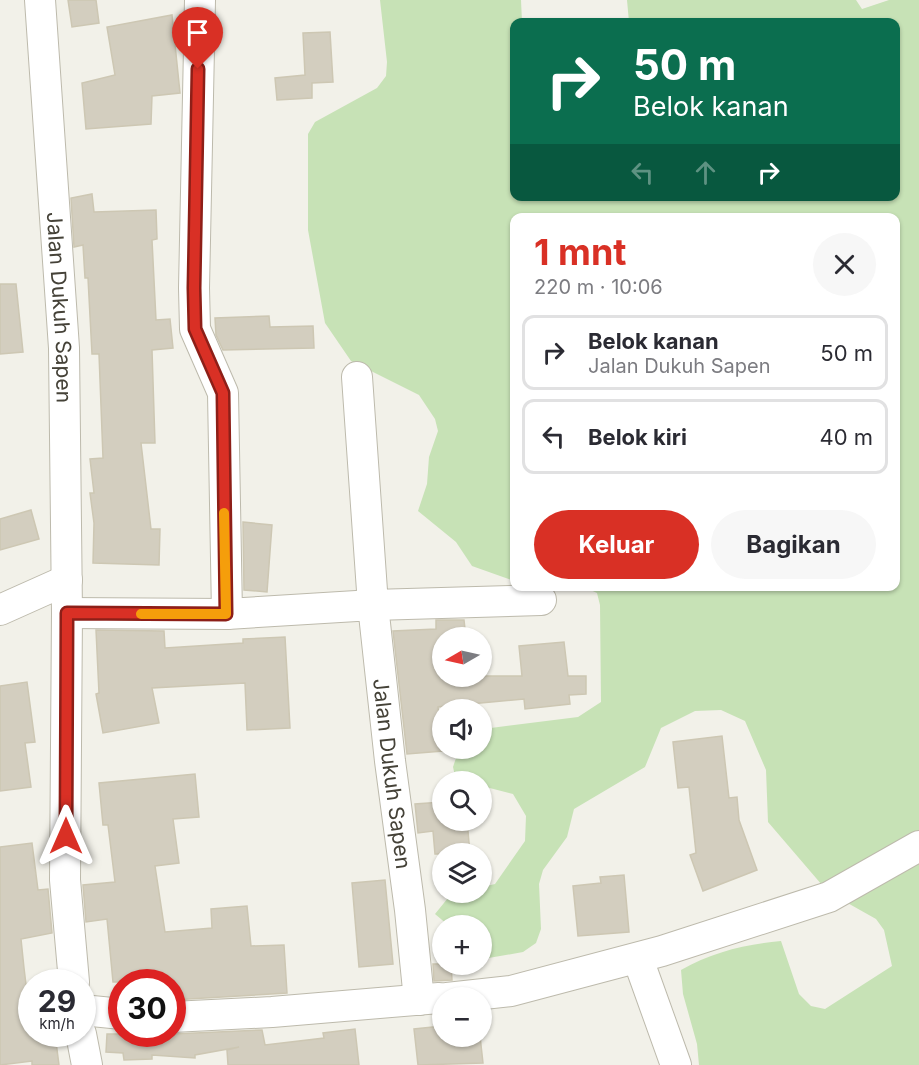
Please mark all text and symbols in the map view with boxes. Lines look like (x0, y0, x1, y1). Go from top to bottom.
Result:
pin (172, 7, 223, 69)
icon: arrive (181, 16, 214, 49)
text: 50 m (633, 39, 736, 90)
icon: right (534, 42, 612, 120)
text: Belok kanan (633, 90, 789, 123)
icon: left (626, 156, 659, 189)
icon: ahead (689, 156, 722, 189)
icon: right (752, 156, 785, 189)
street label: Jalan Dukuh Sapen (42, 211, 77, 403)
text: 1 mnt (534, 230, 627, 274)
button: close (813, 233, 876, 296)
text: 220 m · 10:06 (534, 275, 663, 299)
text: Belok kanan (588, 328, 719, 354)
icon: right (537, 336, 570, 369)
text: 50 m (820, 340, 873, 366)
text: Jalan Dukuh Sapen (588, 354, 770, 378)
icon: left (537, 420, 570, 453)
text: Belok kiri (588, 424, 687, 450)
text: 40 m (819, 424, 873, 450)
button: Keluar (534, 510, 699, 579)
button: Bagikan (711, 510, 876, 579)
north arrow (432, 627, 492, 687)
map controls (432, 627, 492, 1047)
street label: Jalan Dukuh Sapen (369, 677, 417, 870)
button: sound (432, 699, 492, 759)
button: search (432, 771, 492, 831)
position arrow (34, 804, 98, 868)
button: layers (432, 843, 492, 903)
button: + (432, 915, 492, 975)
speed limit sign: 30 (108, 969, 186, 1047)
text: 29 (38, 983, 76, 1019)
button: − (432, 987, 492, 1047)
text: km/h (39, 1014, 75, 1033)

